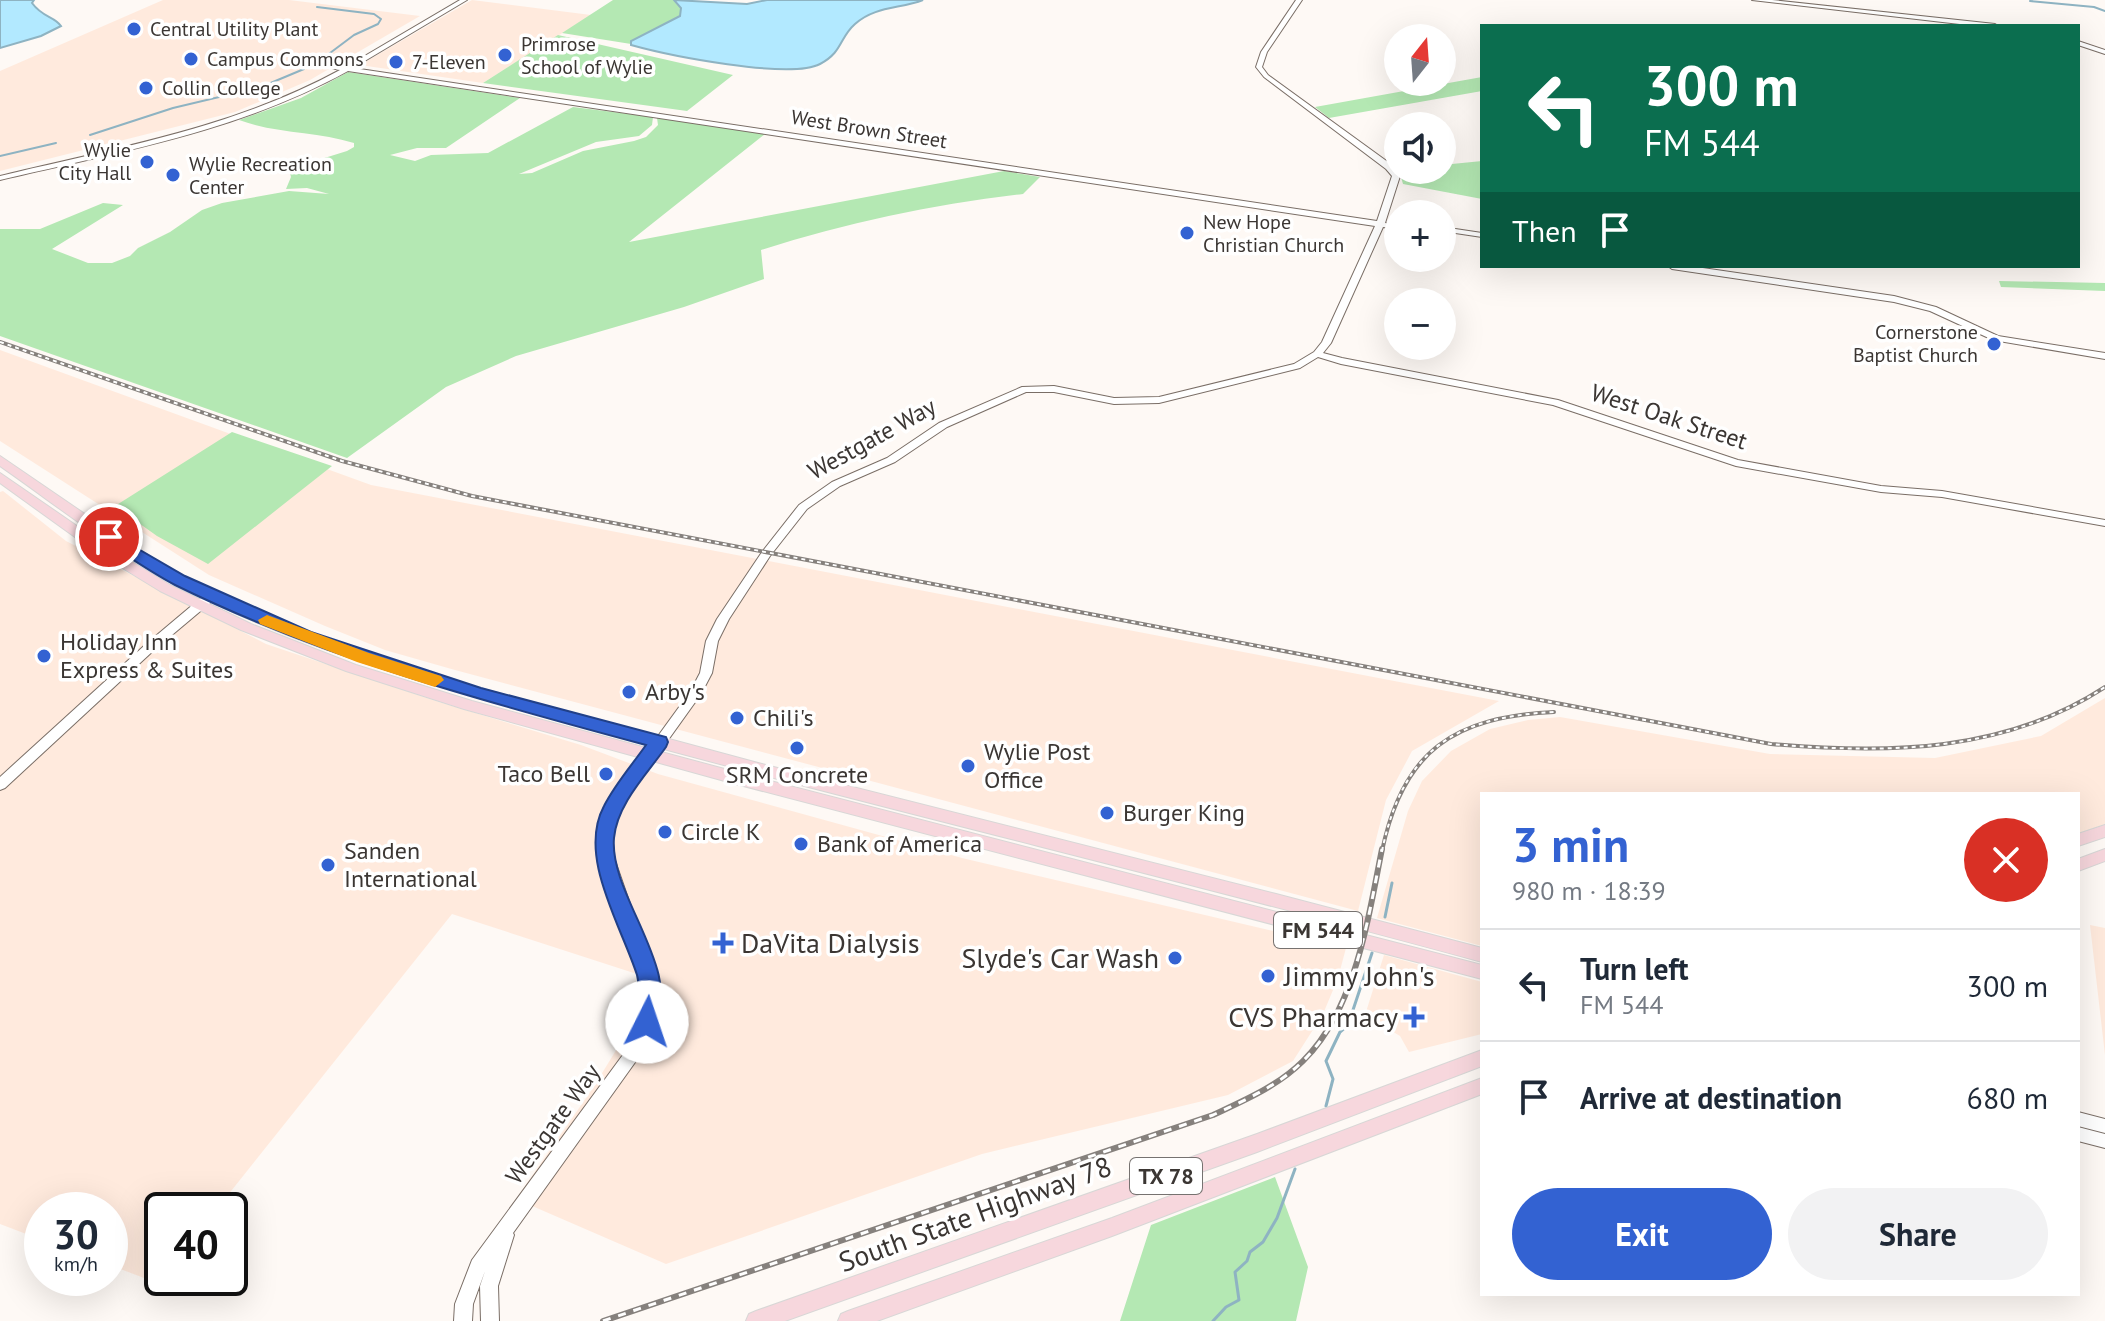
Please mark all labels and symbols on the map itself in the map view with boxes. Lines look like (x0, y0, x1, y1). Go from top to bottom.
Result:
place label: Central Utility Plant (150, 16, 318, 42)
marker: Central Utility Plant (125, 20, 143, 38)
north arrow (1384, 24, 1456, 96)
place label: Primrose School of Wylie (521, 31, 653, 80)
place label: Campus Commons (207, 46, 364, 72)
marker: Primrose School of Wylie (496, 46, 514, 64)
place label: 7-Eleven (412, 49, 486, 75)
marker: Campus Commons (182, 50, 200, 68)
marker: 7-Eleven (387, 53, 405, 71)
place label: Collin College (162, 75, 281, 101)
marker: Collin College (137, 79, 155, 97)
street label: West Brown Street (789, 104, 949, 154)
place label: Wylie City Hall (58, 137, 131, 186)
place label: Wylie Recreation Center (189, 151, 332, 200)
marker: Wylie City Hall (138, 153, 156, 171)
marker: Wylie Recreation Center (164, 166, 182, 184)
place label: New Hope Christian Church (1203, 209, 1344, 258)
marker: New Hope Christian Church (1178, 224, 1196, 242)
place label: Cornerstone Baptist Church (1853, 319, 1978, 368)
marker: Cornerstone Baptist Church (1985, 335, 2003, 353)
street label: West Oak Street (1587, 377, 1751, 456)
street label: Westgate Way (802, 391, 941, 486)
pin (75, 503, 143, 571)
place label: Holiday Inn Express & Suites (60, 626, 233, 685)
marker: Holiday Inn Express & Suites (35, 647, 53, 665)
place label: Arby's (645, 676, 705, 707)
marker: Arby's (620, 683, 638, 701)
place label: Chili's (753, 702, 814, 733)
marker: Chili's (728, 709, 746, 727)
place label: Wylie Post Office (984, 736, 1090, 795)
marker: SRM Concrete (788, 739, 806, 757)
marker: Wylie Post Office (959, 757, 977, 775)
place label: Taco Bell (498, 758, 590, 789)
place label: SRM Concrete (726, 759, 868, 790)
marker: Taco Bell (597, 765, 615, 783)
place label: Burger King (1123, 797, 1245, 828)
marker: Burger King (1098, 804, 1116, 822)
place label: Circle K (681, 816, 760, 847)
marker: Circle K (656, 823, 674, 841)
place label: Bank of America (817, 828, 982, 859)
place label: Sanden International (344, 835, 477, 894)
marker: Bank of America (792, 835, 810, 853)
marker: Sanden International (319, 856, 337, 874)
road number: FM 544 (1274, 912, 1362, 948)
place label: DaVita Dialysis (741, 924, 919, 961)
marker: DaVita Dialysis (712, 932, 734, 954)
place label: Slyde's Car Wash (961, 939, 1159, 976)
marker: Slyde's Car Wash (1166, 949, 1184, 967)
place label: Jimmy John's (1283, 957, 1435, 994)
marker: Jimmy John's (1259, 967, 1277, 985)
position arrow (605, 980, 689, 1064)
place label: CVS Pharmacy (1228, 998, 1398, 1035)
marker: CVS Pharmacy (1405, 1008, 1423, 1026)
street label: Westgate Way (498, 1057, 607, 1190)
street label: South State Highway 78 (833, 1147, 1116, 1280)
road number: TX 78 (1130, 1158, 1202, 1194)
speed limit sign: 40 (144, 1192, 248, 1296)

